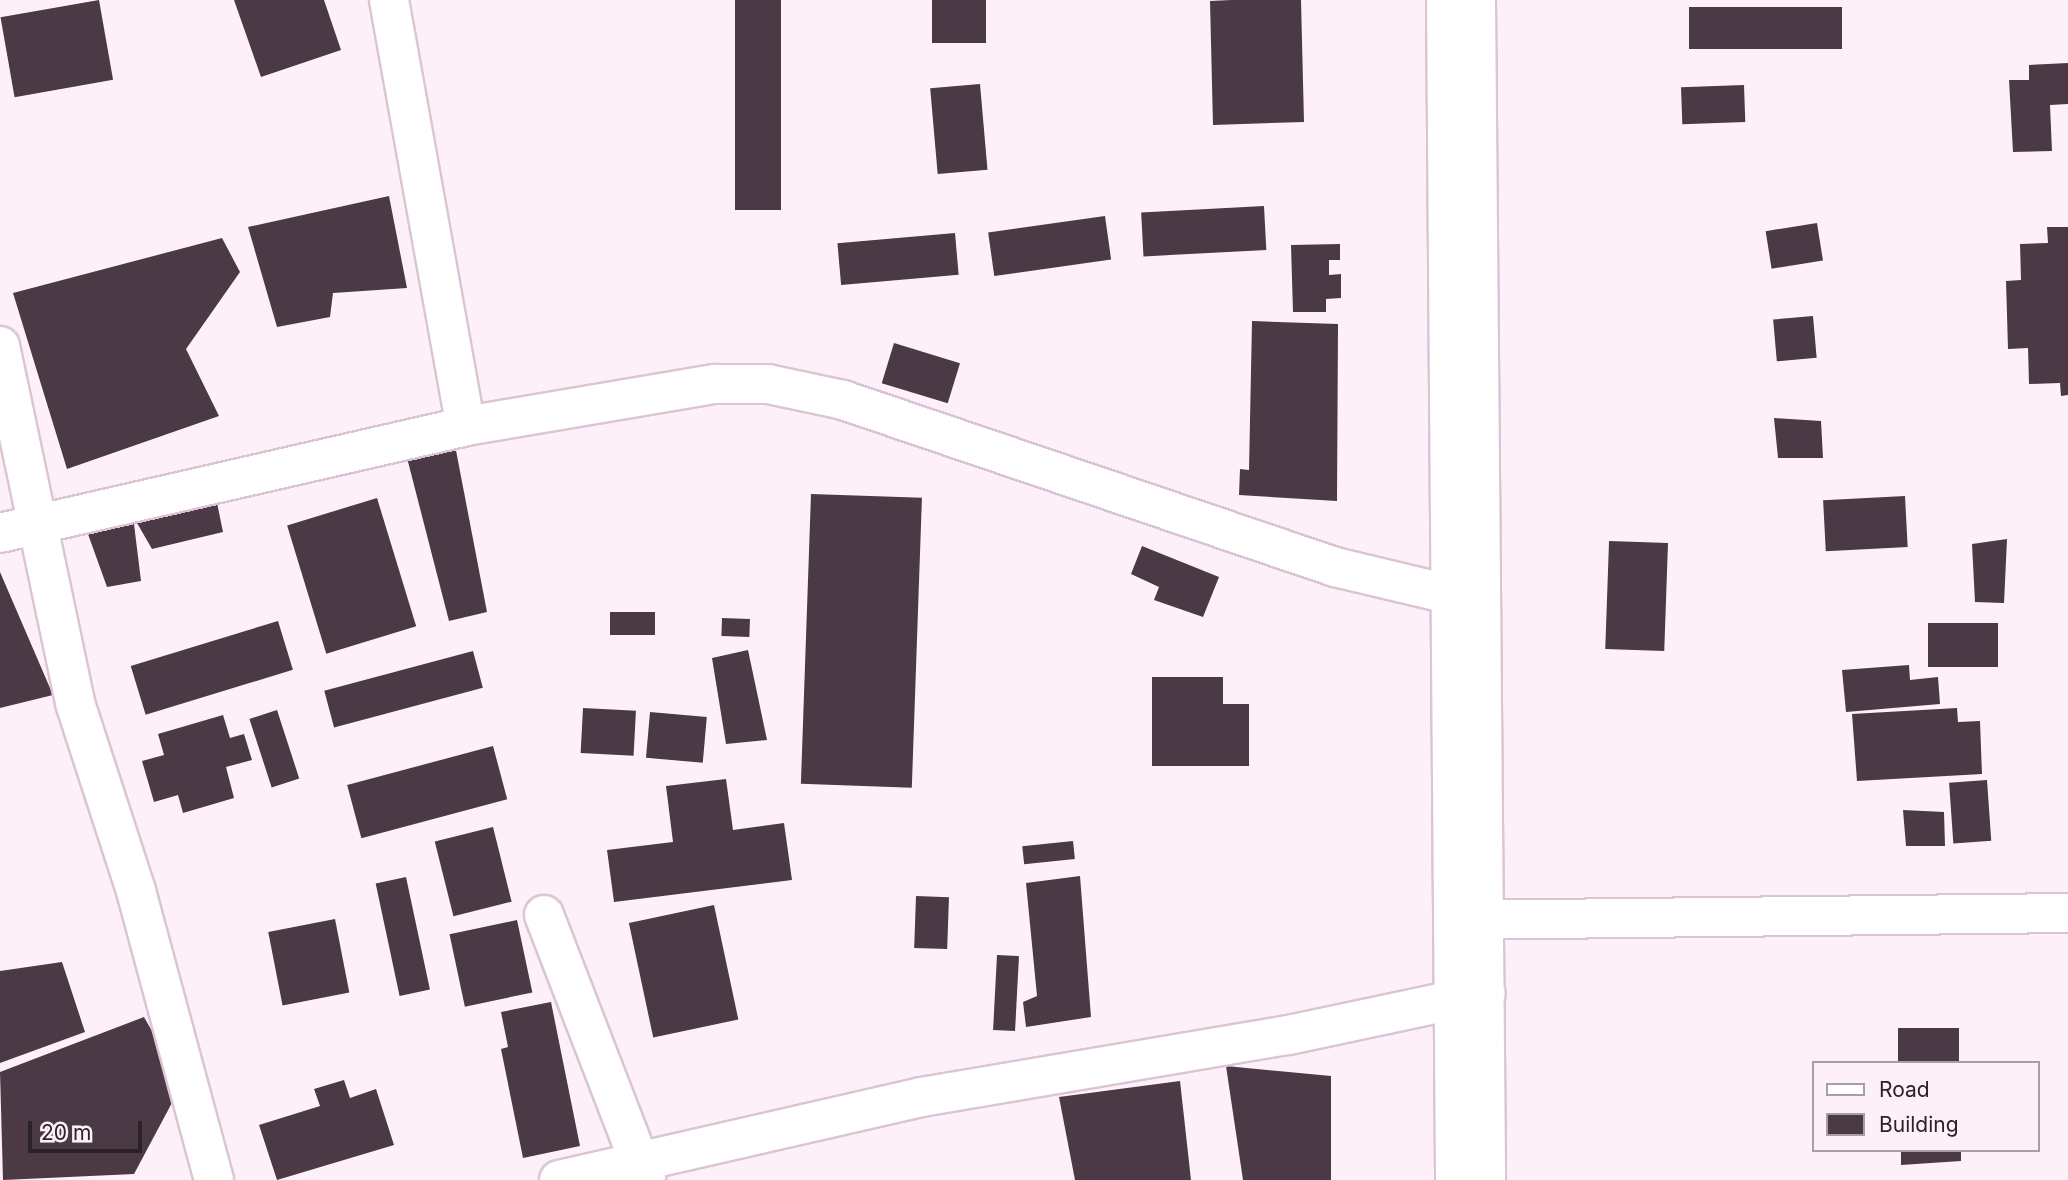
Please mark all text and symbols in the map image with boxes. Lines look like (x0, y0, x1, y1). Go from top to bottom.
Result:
legend (1812, 1061, 2040, 1152)
text: Road (1879, 1077, 1930, 1102)
scale bar (32, 1106, 145, 1150)
text: Building (1879, 1112, 1959, 1137)
text: 20 m (41, 1120, 91, 1145)

